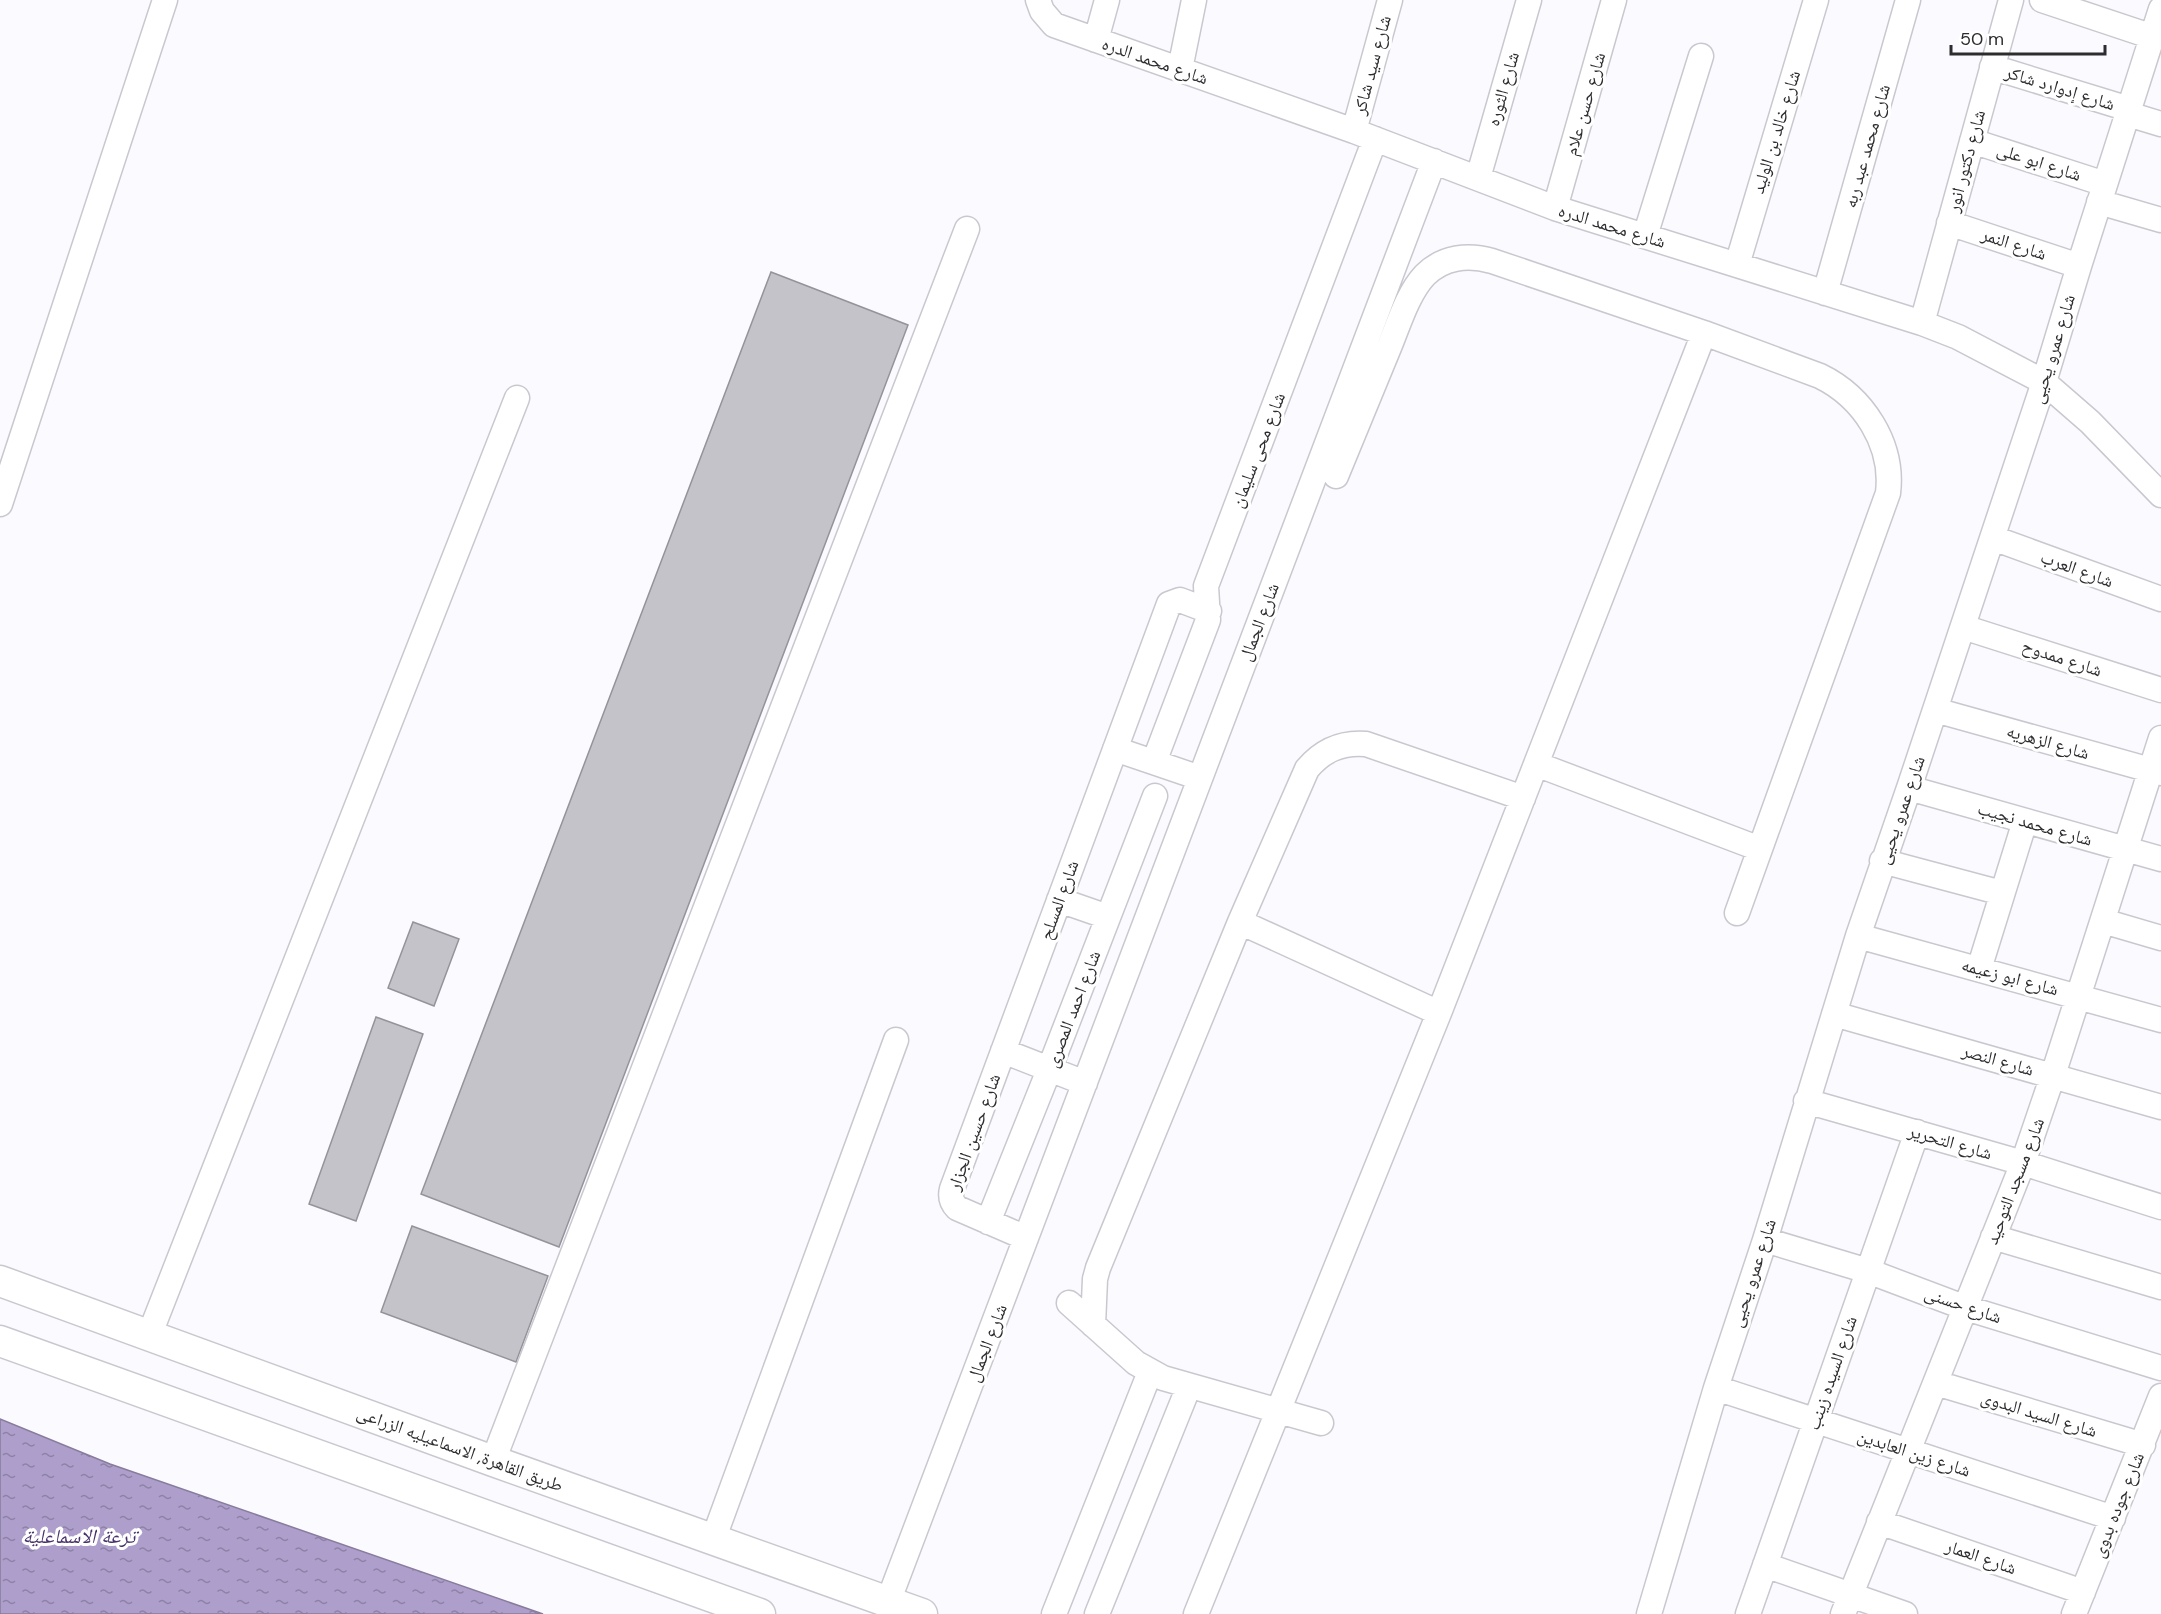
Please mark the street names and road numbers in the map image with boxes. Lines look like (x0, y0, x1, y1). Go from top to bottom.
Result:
street label: شارع سيد شاكر (1347, 13, 1397, 118)
street label: شارع محمد الدره (1099, 32, 1211, 90)
street label: شارع الثوره (1481, 49, 1525, 129)
street label: شارع حسن علام (1559, 49, 1611, 159)
street label: شارع إدوارد شاكر (2001, 60, 2118, 116)
street label: شارع خالد بن الوليد (1746, 67, 1806, 197)
street label: شارع محمد عبد ربه (1838, 81, 1896, 211)
street label: شارع دكتور انور (1941, 107, 1991, 216)
street label: شارع ابو على (1994, 137, 2084, 187)
street label: شارع محمد الدره (1555, 198, 1669, 254)
street label: شارع النمر (1977, 222, 2050, 266)
street label: شارع عمرو يحيى (2025, 291, 2081, 407)
street label: شارع محى سليمان (1225, 389, 1291, 511)
street label: شارع العرب (2037, 545, 2117, 593)
street label: شارع الجمال (1233, 580, 1285, 664)
street label: شارع ممدوح (2019, 634, 2105, 682)
street label: شارع الزهريه (2004, 719, 2092, 765)
street label: شارع عمرو يحيى (1871, 753, 1931, 867)
street label: شارع محمد نجيب (1975, 796, 2095, 852)
street label: شارع المسلح (1034, 857, 1084, 943)
street label: شارع احمد المصرى (1040, 947, 1106, 1071)
street label: شارع ابو زعيمه (1959, 953, 2061, 1001)
street label: شارع النصر (1958, 1038, 2037, 1082)
street label: شارع حسين الجزار (941, 1070, 1006, 1195)
street label: شارع مسجد التوحيد (1980, 1114, 2050, 1248)
street label: شارع التحرير (1904, 1118, 1995, 1165)
street label: شارع عمرو يحيى (1724, 1216, 1782, 1330)
street label: شارع حسنى (1921, 1281, 2005, 1329)
street label: شارع الجمال (961, 1301, 1013, 1385)
street label: شارع السيده زينب (1801, 1313, 1863, 1433)
street label: شارع السيد البدوى (1978, 1385, 2100, 1443)
street label: طريق القاهرة, الاسماعيليه الزراعى (353, 1400, 567, 1498)
street label: شارع زين العابدين (1854, 1423, 1974, 1483)
street label: شارع جوده بدوى (2086, 1449, 2150, 1561)
street label: شارع العمار (1941, 1533, 2020, 1580)

